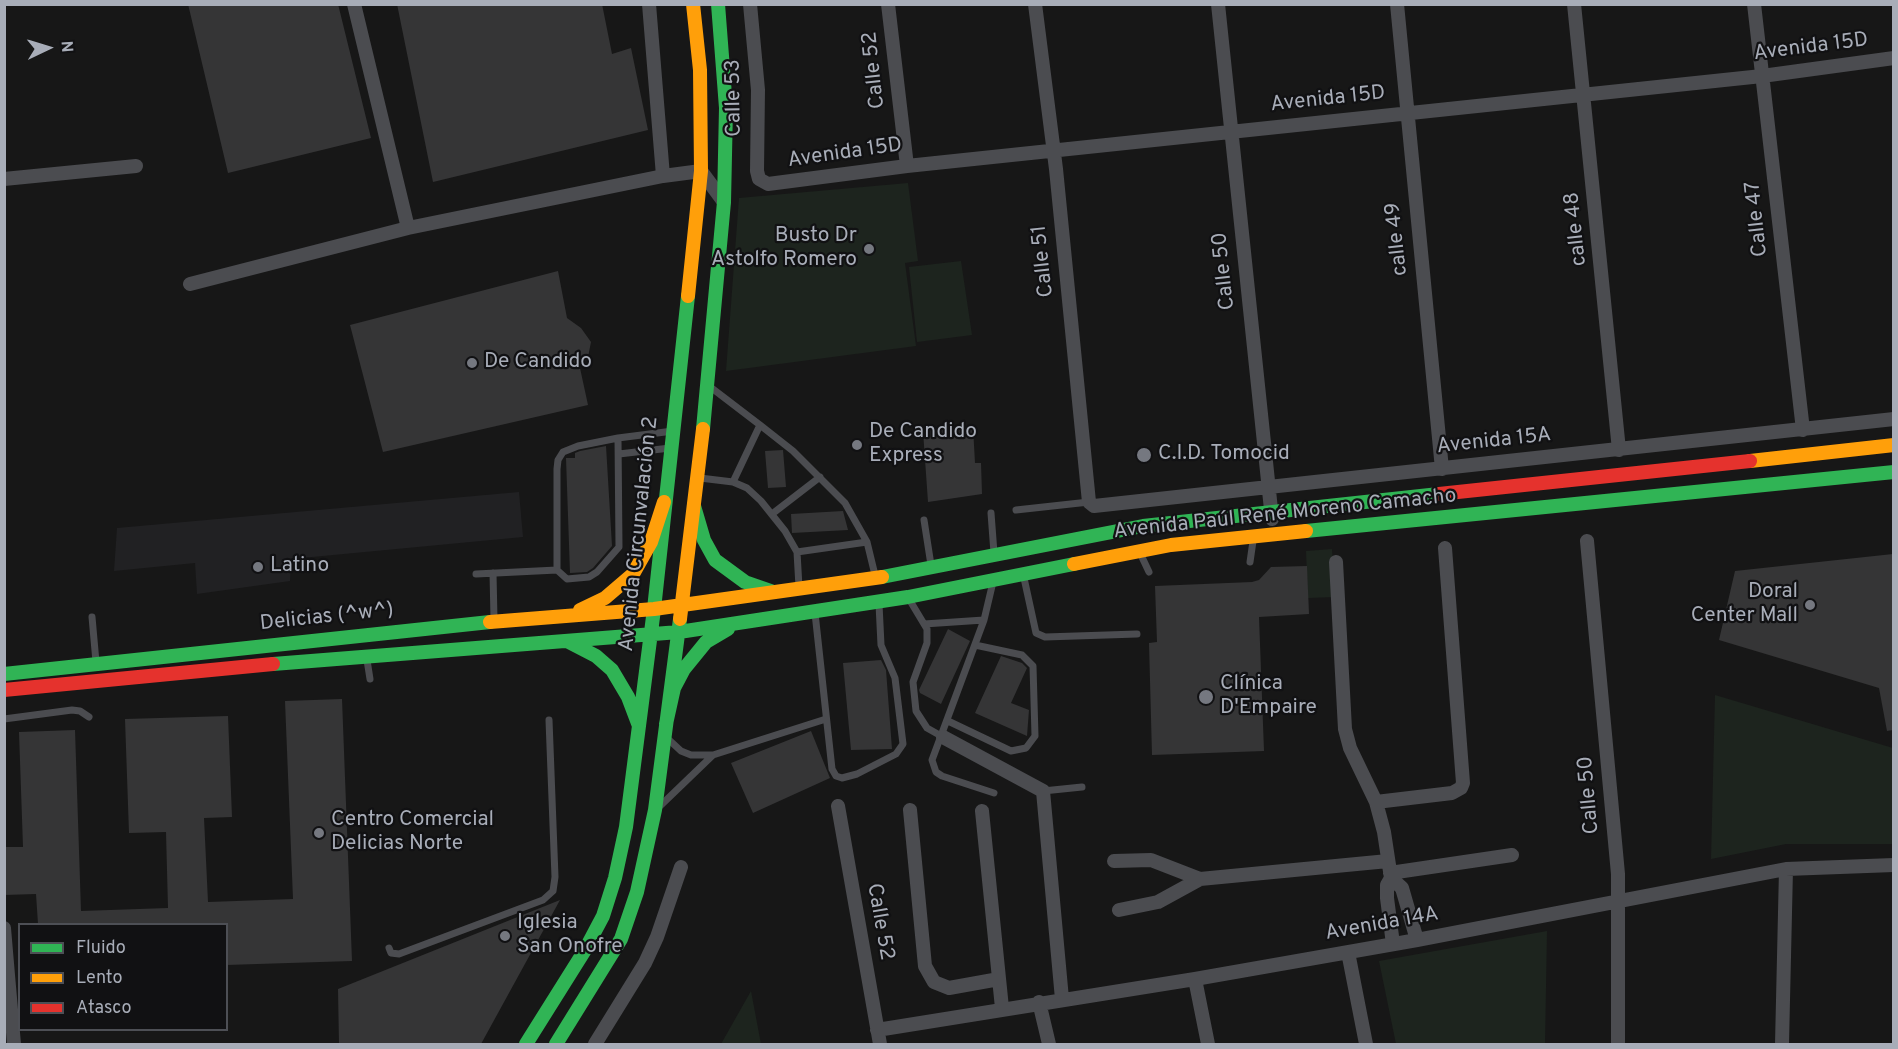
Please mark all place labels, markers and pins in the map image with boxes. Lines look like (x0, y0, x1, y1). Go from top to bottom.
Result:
place label: Busto Dr Astolfo Romero (711, 224, 857, 274)
marker: Busto Dr Astolfo Romero (862, 242, 876, 256)
place label: De Candido (484, 350, 592, 376)
marker: De Candido (465, 356, 479, 370)
place label: De Candido Express (869, 420, 977, 470)
marker: De Candido Express (850, 438, 864, 452)
place label: C.I.D. Tomocid (1158, 442, 1290, 468)
marker: C.I.D. Tomocid (1135, 446, 1153, 464)
place label: Latino (270, 554, 329, 580)
marker: Latino (251, 560, 265, 574)
place label: Doral Center Mall (1691, 580, 1798, 630)
marker: Doral Center Mall (1803, 598, 1817, 612)
place label: Clínica D'Empaire (1220, 672, 1317, 722)
marker: Clínica D'Empaire (1197, 688, 1215, 706)
place label: Centro Comercial Delicias Norte (331, 808, 494, 858)
marker: Centro Comercial Delicias Norte (312, 826, 326, 840)
place label: Iglesia San Onofre (517, 911, 623, 961)
marker: Iglesia San Onofre (498, 929, 512, 943)

